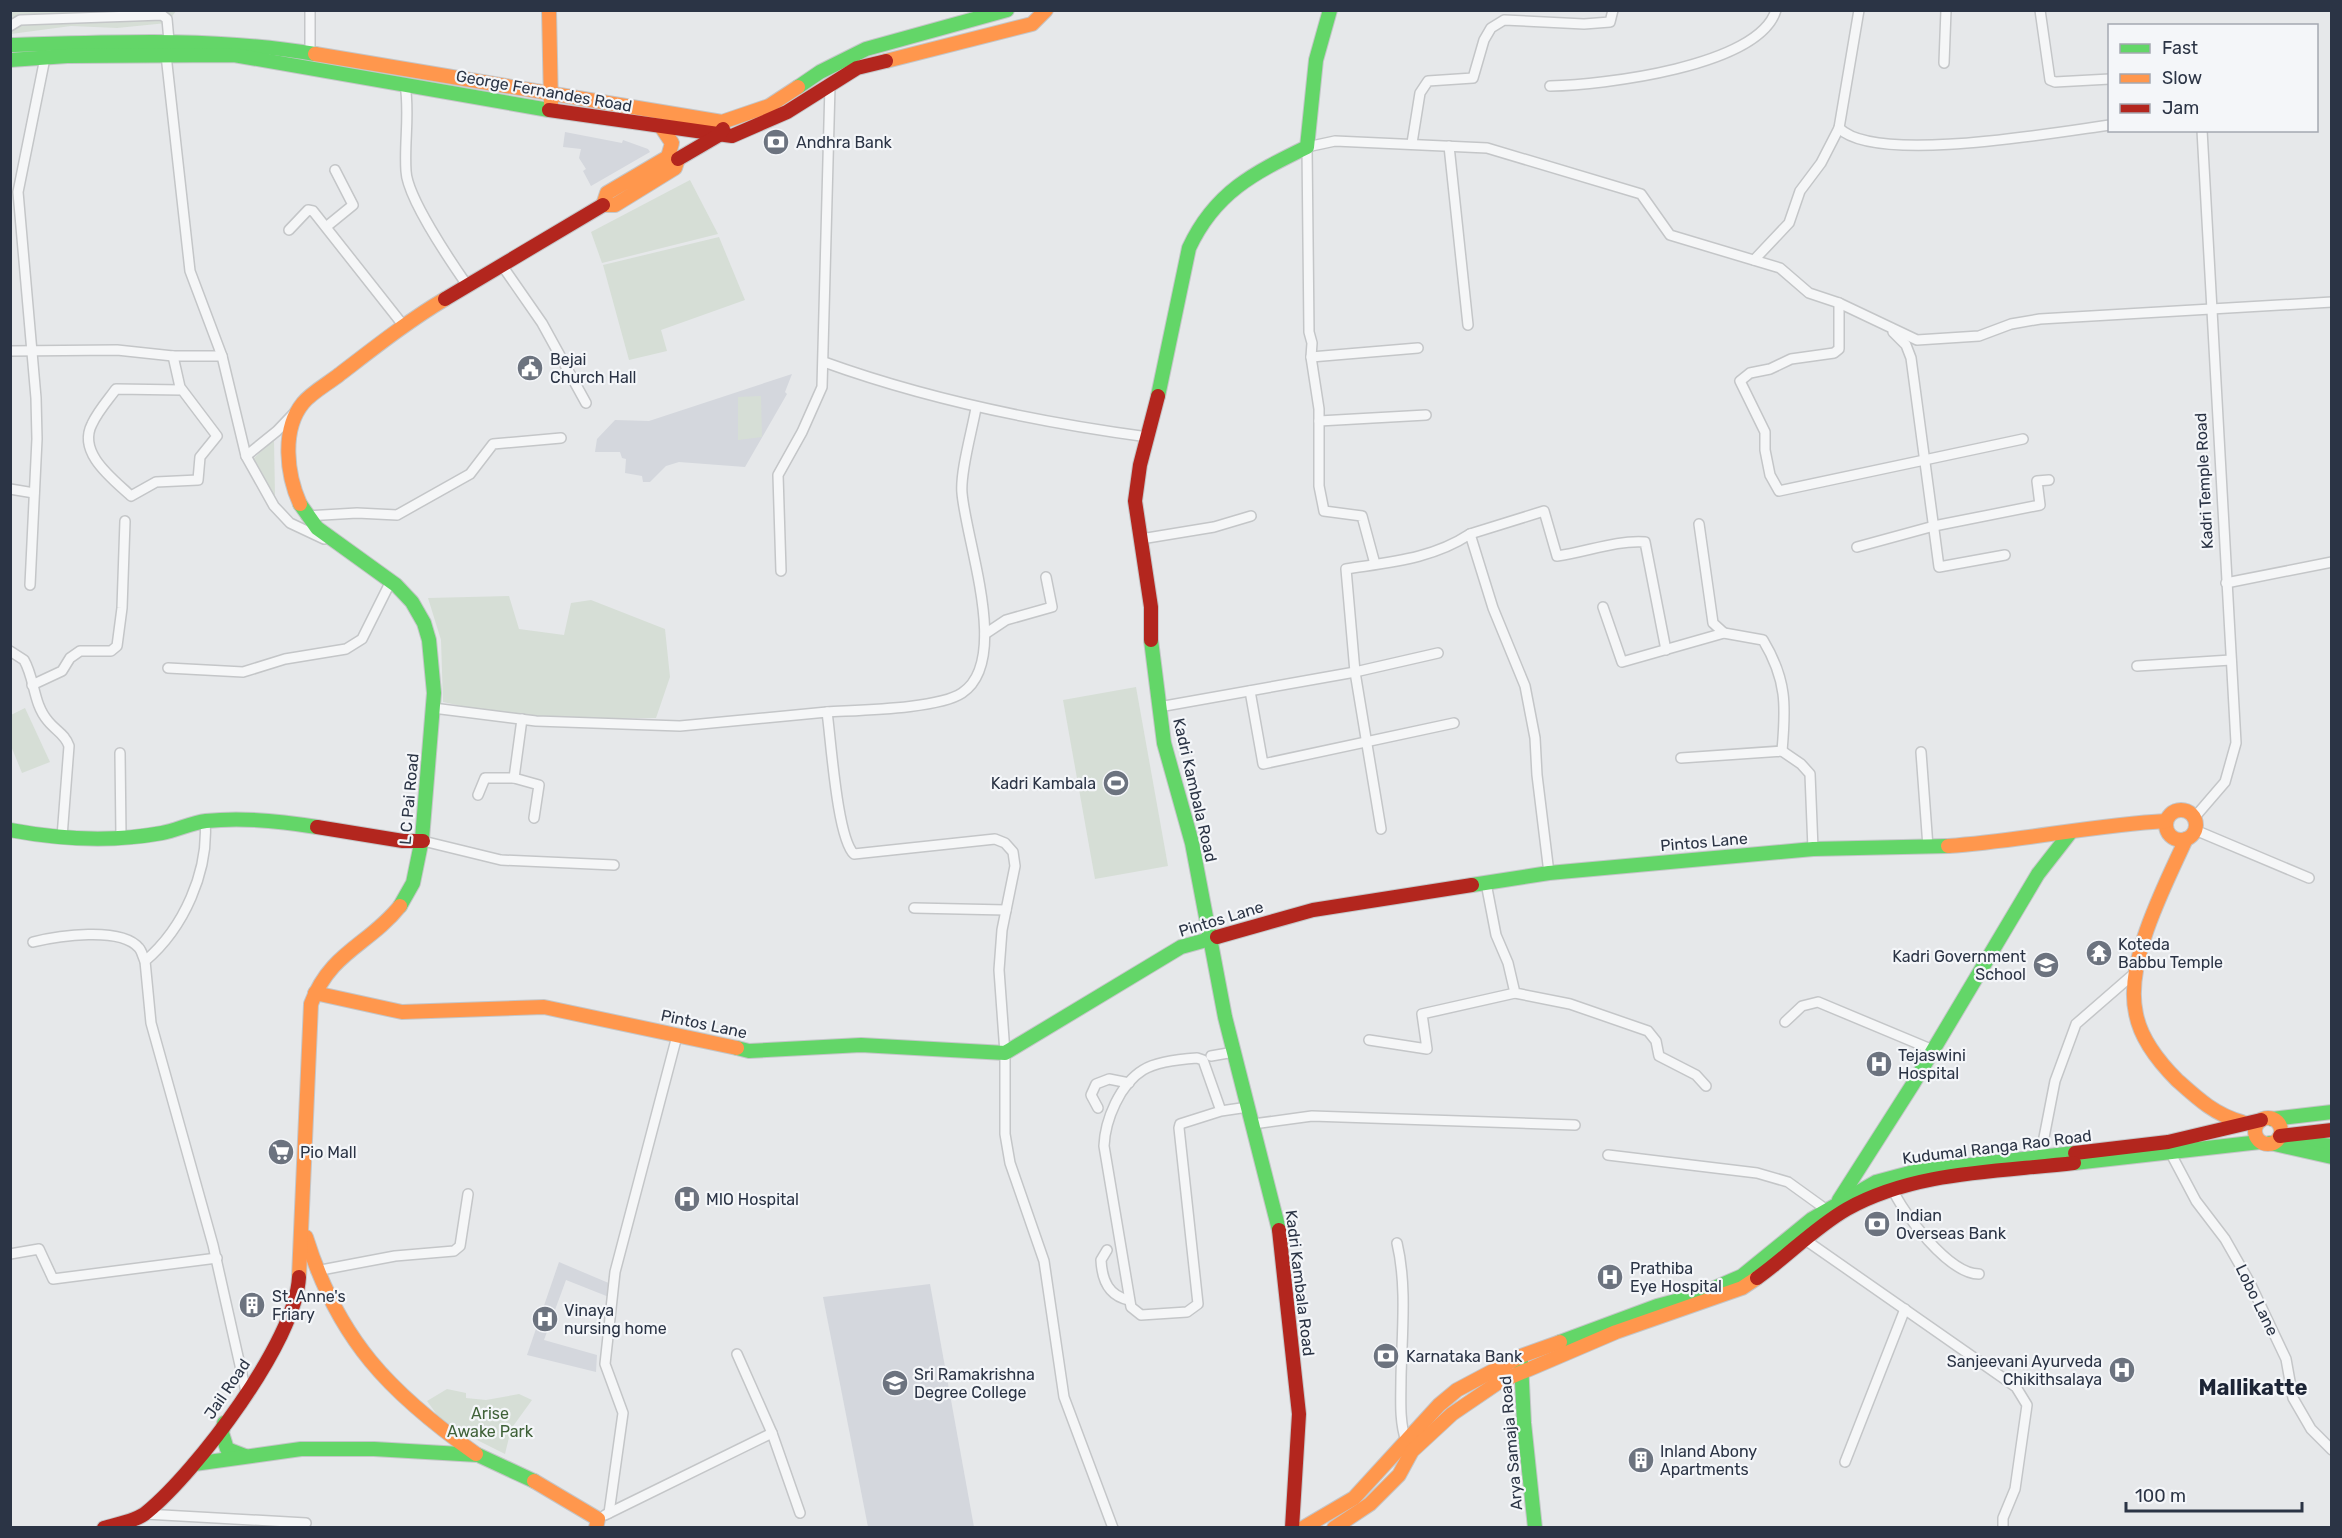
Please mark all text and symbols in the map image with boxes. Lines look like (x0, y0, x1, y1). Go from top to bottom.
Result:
legend (2108, 24, 2318, 132)
text: Fast (2162, 37, 2198, 59)
street label: George Fernandes Road (455, 66, 633, 116)
text: Slow (2162, 67, 2202, 89)
text: Jam (2162, 97, 2199, 119)
bank icon: Andhra Bank (761, 127, 791, 157)
place label: Andhra Bank (796, 133, 893, 152)
place label: Bejai Church Hall (550, 350, 636, 387)
public building icon: Bejai Church Hall (515, 353, 545, 383)
street label: Kadri Temple Road (2191, 412, 2217, 550)
street label: Kadri Kambala Road (1169, 716, 1221, 864)
street label: L C Pai Road (396, 752, 422, 846)
sports icon: Kadri Kambala (1101, 768, 1131, 798)
place label: Kadri Kambala (991, 774, 1096, 793)
street label: Pintos Lane (1659, 829, 1749, 855)
street label: Pintos Lane (1176, 897, 1266, 941)
place label: Koteda Babbu Temple (2118, 935, 2223, 972)
temple icon: Koteda Babbu Temple (2084, 938, 2114, 968)
place label: Kadri Government School (1892, 947, 2026, 984)
school or university icon: Kadri Government School (2031, 950, 2061, 980)
street label: Pintos Lane (659, 1006, 749, 1042)
place label: Tejaswini Hospital (1898, 1046, 1966, 1083)
hospital icon: Tejaswini Hospital (1864, 1049, 1894, 1079)
street label: Kudumal Ranga Rao Road (1901, 1126, 2093, 1168)
supermarket icon: Pio Mall (266, 1137, 296, 1167)
place label: Pio Mall (300, 1143, 357, 1162)
hospital icon: MIO Hospital (672, 1184, 702, 1214)
place label: MIO Hospital (706, 1190, 799, 1209)
place label: Indian Overseas Bank (1896, 1206, 2007, 1243)
street label: Kadri Kambala Road (1282, 1209, 1318, 1357)
bank icon: Indian Overseas Bank (1862, 1209, 1892, 1239)
place label: Prathiba Eye Hospital (1630, 1259, 1722, 1296)
street label: Lobo Lane (2232, 1261, 2282, 1339)
hospital icon: Prathiba Eye Hospital (1595, 1262, 1625, 1292)
place label: St. Anne's Friary (272, 1287, 346, 1324)
building icon: St. Anne's Friary (237, 1290, 267, 1320)
place label: Vinaya nursing home (564, 1301, 667, 1338)
hospital icon: Vinaya nursing home (530, 1304, 560, 1334)
bank icon: Karnataka Bank (1371, 1341, 1401, 1371)
place label: Karnataka Bank (1406, 1347, 1523, 1366)
place label: Sanjeevani Ayurveda Chikithsalaya (1947, 1352, 2102, 1389)
street label: Jail Road (200, 1355, 254, 1423)
hospital icon: Sanjeevani Ayurveda Chikithsalaya (2107, 1355, 2137, 1385)
place label: Sri Ramakrishna Degree College (914, 1365, 1035, 1402)
school or university icon: Sri Ramakrishna Degree College (880, 1368, 910, 1398)
district label: Mallikatte (2198, 1374, 2308, 1401)
street label: Arya Samaja Road (1496, 1375, 1526, 1511)
park label: Arise Awake Park (447, 1404, 534, 1441)
place label: Inland Abony Apartments (1660, 1442, 1757, 1479)
building icon: Inland Abony Apartments (1626, 1445, 1656, 1475)
scale bar (2126, 1475, 2302, 1513)
text: 100 m (2135, 1485, 2186, 1507)

